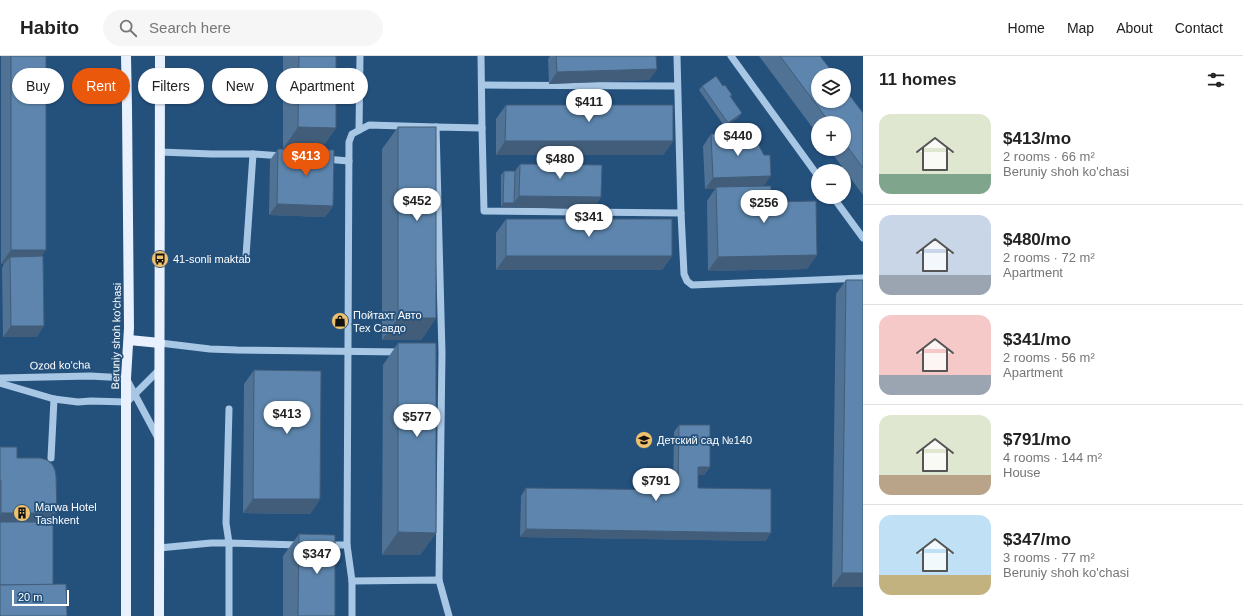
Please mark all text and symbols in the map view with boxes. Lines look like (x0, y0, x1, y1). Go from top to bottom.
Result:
search box (103, 10, 383, 46)
text: Habito (20, 17, 79, 38)
icon: search (117, 17, 139, 39)
text: Search here (149, 19, 231, 36)
text: Home (1008, 20, 1045, 36)
text: Map (1067, 20, 1094, 36)
text: About (1116, 20, 1153, 36)
text: Contact (1175, 20, 1223, 36)
chip: Buy (12, 68, 64, 104)
chip: Rent (72, 68, 130, 104)
chip: Filters (138, 68, 204, 104)
chip: New (212, 68, 268, 104)
chip: Apartment (276, 68, 368, 104)
map controls (811, 68, 851, 204)
button: layers (811, 68, 851, 108)
icon: filters (1205, 69, 1227, 91)
text: 11 homes (879, 70, 957, 89)
pin: $411 (565, 89, 613, 123)
text: $411 (575, 94, 603, 109)
button: + (811, 116, 851, 156)
pin: $440 (714, 123, 762, 157)
text: $440 (724, 128, 752, 143)
text: $413/mo (1003, 129, 1071, 148)
icon: home (911, 130, 959, 178)
pin: $413 (282, 143, 330, 177)
pin: $480 (536, 146, 584, 180)
text: $413 (292, 148, 320, 163)
text: 2 rooms · 66 m² (1003, 149, 1095, 164)
text: $480 (546, 151, 574, 166)
button: − (811, 164, 851, 204)
text: Beruniy shoh ko'chasi (1003, 164, 1129, 179)
pin: $452 (393, 188, 441, 222)
pin: $256 (740, 190, 788, 224)
text: $452 (403, 193, 431, 208)
text: $256 (750, 195, 778, 210)
pin: $341 (565, 204, 613, 238)
text: $341 (575, 209, 603, 224)
text: $480/mo (1003, 230, 1071, 249)
icon: home (911, 231, 959, 279)
bus stop icon: 41-sonli maktab (150, 249, 170, 269)
text: 2 rooms · 72 m² (1003, 250, 1095, 265)
place label: 41-sonli maktab (173, 253, 251, 265)
text: Apartment (1003, 265, 1063, 280)
street label: Beruniy shoh ko'chasi (109, 283, 123, 389)
place label: Пойтахт Авто Тех Савдо (353, 309, 422, 334)
shop icon: Пойтахт Авто Тех Савдо (330, 311, 350, 331)
text: $341/mo (1003, 330, 1071, 349)
icon: home (911, 331, 959, 379)
text: 2 rooms · 56 m² (1003, 350, 1095, 365)
street label: Ozod ko'cha (29, 358, 91, 372)
text: Apartment (1003, 365, 1063, 380)
pin: $413 (263, 401, 311, 435)
pin: $577 (393, 404, 441, 438)
text: $413 (273, 406, 301, 421)
text: $577 (403, 409, 431, 424)
school or university icon: Детский сад №140 (634, 430, 654, 450)
text: $791/mo (1003, 430, 1071, 449)
icon: home (911, 431, 959, 479)
place label: Детский сад №140 (657, 434, 752, 446)
text: 4 rooms · 144 m² (1003, 450, 1102, 465)
text: House (1003, 465, 1041, 480)
pin: $791 (632, 468, 680, 502)
text: $791 (642, 473, 670, 488)
place label: Marwa Hotel Tashkent (35, 501, 97, 526)
building icon: Marwa Hotel Tashkent (12, 503, 32, 523)
text: $347/mo (1003, 530, 1071, 549)
icon: home (911, 531, 959, 579)
pin: $347 (293, 541, 341, 575)
text: $347 (303, 546, 331, 561)
text: 3 rooms · 77 m² (1003, 550, 1095, 565)
text: Beruniy shoh ko'chasi (1003, 565, 1129, 580)
scale bar (12, 588, 69, 607)
text: 20 m (18, 591, 42, 603)

